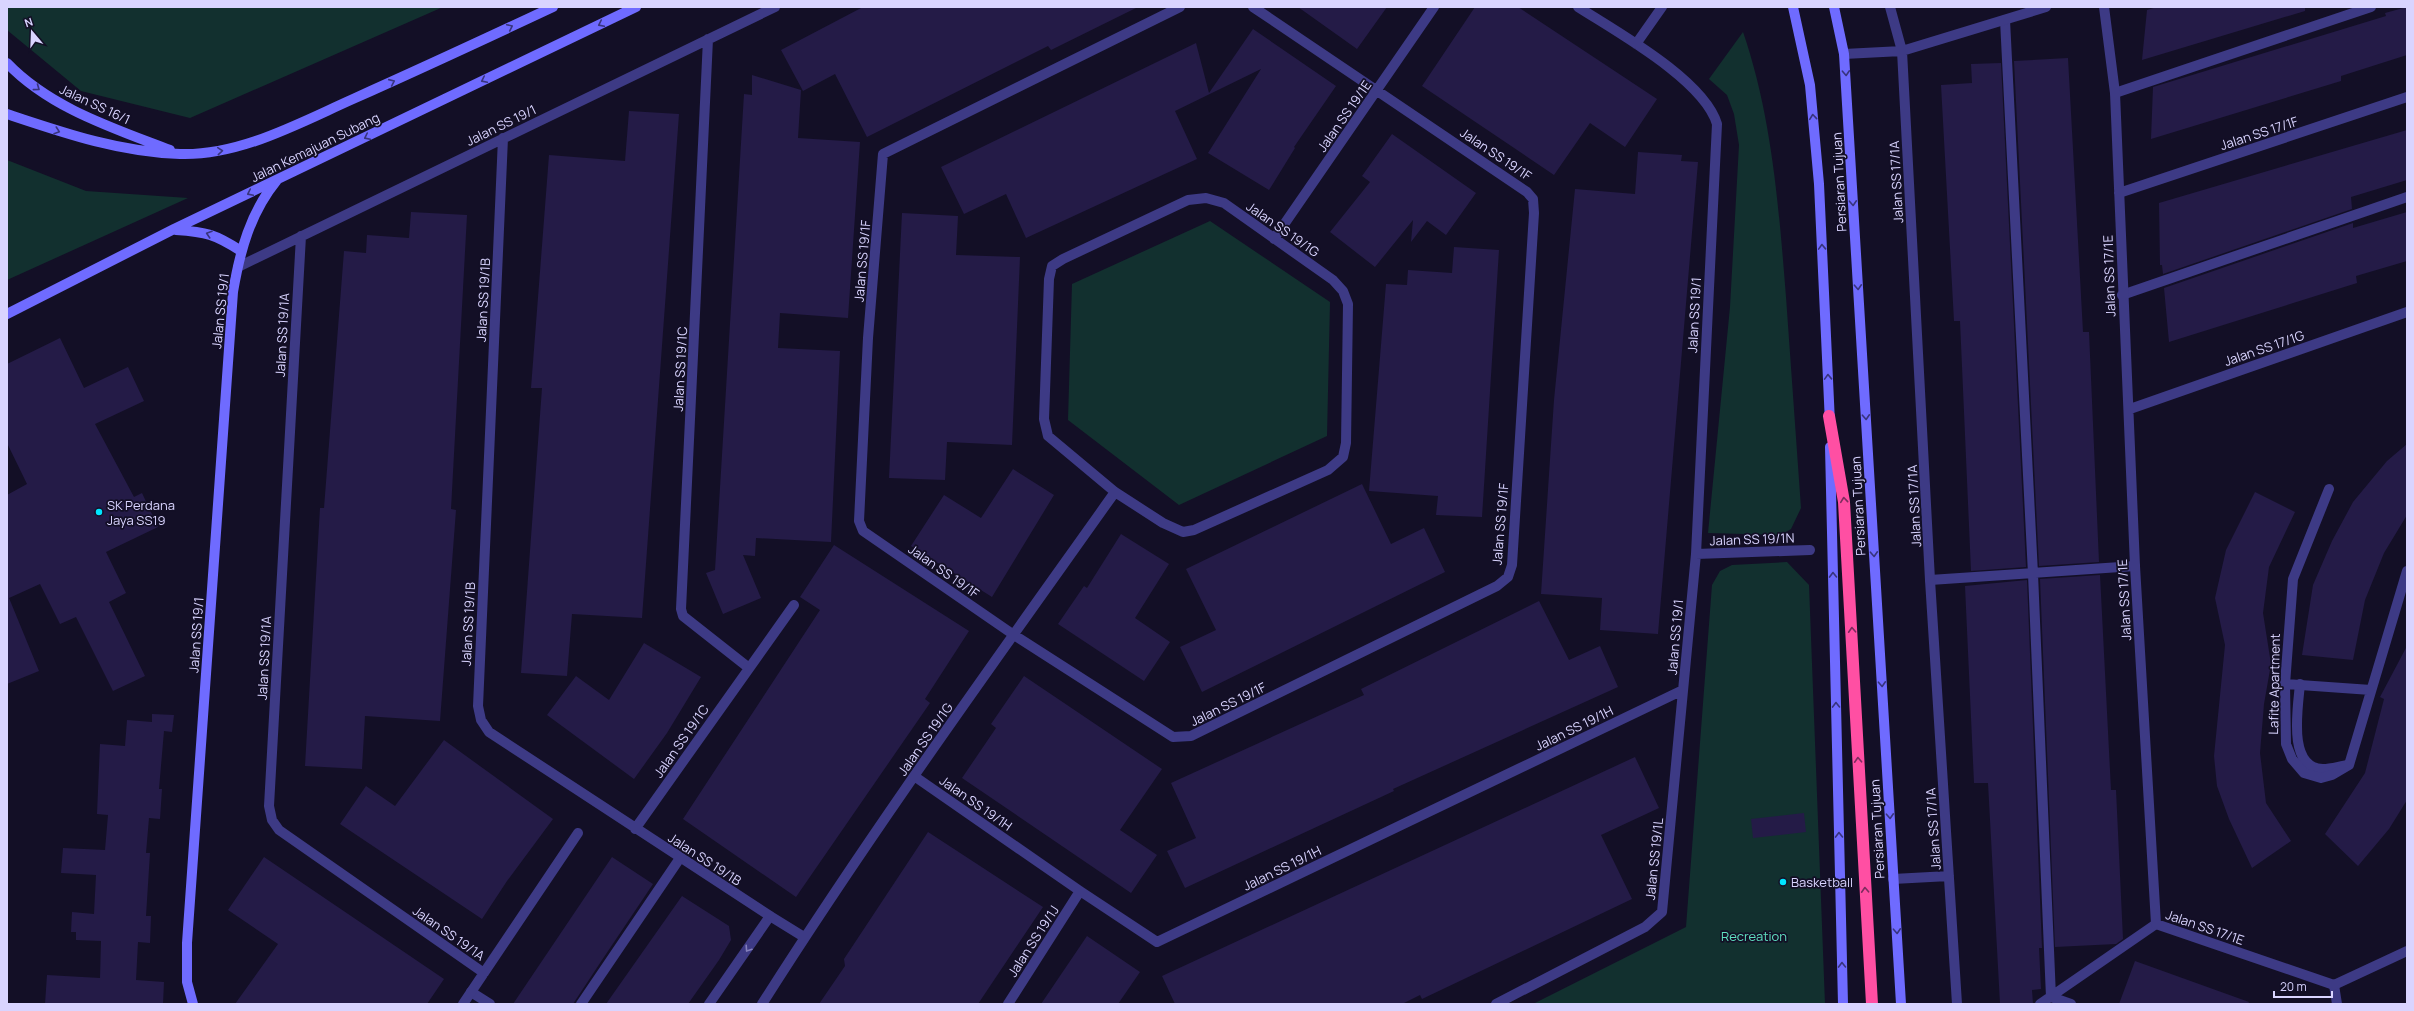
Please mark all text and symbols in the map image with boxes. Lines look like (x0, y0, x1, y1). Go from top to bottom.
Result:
north arrow (12, 12, 52, 52)
text: N (22, 14, 35, 30)
one-way arrow (598, 19, 605, 27)
one-way arrow (506, 24, 514, 32)
one-way arrow (1841, 70, 1850, 76)
one-way arrow (481, 75, 488, 83)
street label: Jalan SS 19/1E (1313, 77, 1375, 155)
one-way arrow (388, 78, 395, 86)
street label: Jalan SS 16/1 (57, 80, 133, 128)
one-way arrow (33, 83, 40, 91)
street label: Jalan SS 19/1 (463, 100, 539, 150)
street label: Jalan Kemajuan Subang (248, 108, 382, 186)
street label: Jalan SS 17/1F (2218, 112, 2301, 154)
one-way arrow (1808, 114, 1817, 120)
street label: Jalan SS 19/1F (1457, 123, 1536, 185)
one-way arrow (54, 126, 61, 135)
one-way arrow (363, 132, 371, 140)
street label: Persiaran Tujuan (1827, 132, 1851, 232)
street label: Jalan SS 17/1A (1885, 140, 1907, 224)
one-way arrow (217, 146, 223, 155)
one-way arrow (246, 188, 254, 196)
street label: Jalan SS 19/1G (1243, 197, 1323, 261)
one-way arrow (1849, 200, 1858, 206)
street label: Jalan SS 19/1F (849, 219, 875, 303)
one-way arrow (206, 230, 213, 239)
street label: Jalan SS 17/1E (2099, 235, 2119, 317)
one-way arrow (1818, 244, 1826, 250)
street label: Jalan SS 19/1B (472, 258, 494, 342)
street label: Jalan SS 19/1 (207, 272, 233, 350)
street label: Jalan SS 19/1 (1683, 277, 1705, 353)
one-way arrow (1854, 284, 1863, 290)
street label: Jalan SS 19/1A (271, 293, 293, 377)
street label: Jalan SS 19/1C (669, 326, 691, 412)
street label: Jalan SS 17/1G (2222, 326, 2306, 370)
one-way arrow (1823, 374, 1832, 380)
one-way arrow (1862, 414, 1870, 420)
street label: Persiaran Tujuan (1846, 456, 1870, 556)
street label: Jalan SS 17/1A (1903, 464, 1925, 548)
street label: Jalan SS 19/1F (1487, 482, 1513, 566)
place label: SK Perdana Jaya SS19 (107, 496, 175, 529)
one-way arrow (1840, 497, 1849, 503)
marker: SK Perdana Jaya SS19 (94, 507, 104, 517)
street label: Jalan SS 19/1N (1709, 529, 1795, 549)
street label: Jalan SS 19/1F (905, 540, 983, 602)
one-way arrow (1870, 551, 1878, 557)
street label: Jalan SS 17/1E (2113, 559, 2135, 641)
one-way arrow (1829, 572, 1837, 578)
street label: Jalan SS 19/1B (457, 582, 479, 666)
street label: Jalan SS 19/1 (184, 597, 208, 673)
street label: Jalan SS 19/1 (1663, 598, 1687, 676)
street label: Jalan SS 19/1A (253, 616, 275, 700)
one-way arrow (1847, 627, 1856, 633)
street label: Lafite Apartment (2264, 633, 2284, 735)
street label: Jalan SS 19/1F (1187, 678, 1269, 730)
one-way arrow (1877, 681, 1886, 687)
street label: Jalan SS 19/1G (893, 699, 957, 779)
street label: Jalan SS 19/1C (649, 701, 713, 781)
street label: Jalan SS 19/1H (1532, 701, 1616, 755)
one-way arrow (1832, 702, 1840, 708)
one-way arrow (1854, 757, 1863, 763)
street label: Jalan SS 19/1H (936, 771, 1016, 835)
street label: Persiaran Tujuan (1865, 779, 1889, 879)
street label: Jalan SS 17/1A (1921, 787, 1945, 871)
one-way arrow (1885, 813, 1894, 819)
street label: Jalan SS 19/1L (1641, 817, 1667, 901)
street label: Jalan SS 19/1B (665, 829, 745, 889)
one-way arrow (1835, 832, 1843, 838)
street label: Jalan SS 19/1H (1240, 841, 1324, 895)
place label: Basketball (1791, 873, 1853, 891)
marker: Basketball (1778, 877, 1788, 887)
one-way arrow (1860, 887, 1869, 893)
street label: Jalan SS 19/1A (409, 901, 489, 965)
street label: Jalan SS 19/1J (1003, 902, 1063, 980)
street label: Jalan SS 17/1E (2163, 905, 2247, 949)
park label: Recreation (1721, 927, 1787, 945)
one-way arrow (1892, 928, 1901, 934)
one-way arrow (745, 944, 752, 951)
one-way arrow (1838, 962, 1846, 968)
scale bar (2274, 973, 2332, 999)
text: 20 m (2280, 978, 2307, 995)

